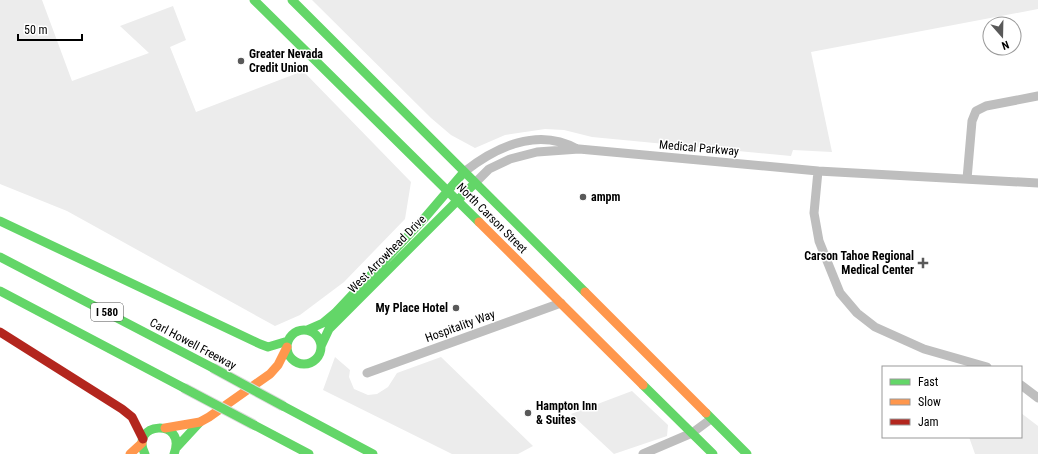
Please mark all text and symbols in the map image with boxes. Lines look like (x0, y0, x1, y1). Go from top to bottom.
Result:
scale bar (18, 16, 82, 42)
north arrow (982, 16, 1022, 56)
text: 50 m (24, 23, 48, 37)
text: N (1000, 38, 1011, 52)
place label: Greater Nevada Credit Union (249, 47, 323, 75)
marker: Greater Nevada Credit Union (236, 56, 246, 66)
street label: Medical Parkway (659, 138, 739, 158)
street label: North Carson Street (454, 180, 530, 256)
place label: ampm (591, 190, 620, 204)
marker: ampm (578, 192, 588, 202)
street label: West Arrowhead Drive (345, 212, 429, 296)
place label: Carson Tahoe Regional Medical Center (804, 249, 914, 277)
marker: Carson Tahoe Regional Medical Center (917, 257, 929, 269)
place label: My Place Hotel (375, 301, 448, 315)
road number: I 580 (91, 303, 123, 321)
marker: My Place Hotel (451, 303, 461, 313)
street label: Hospitality Way (423, 307, 497, 345)
street label: Carl Howell Freeway (147, 315, 239, 373)
legend (882, 366, 1022, 438)
text: Fast (918, 375, 939, 389)
text: Slow (918, 395, 941, 409)
place label: Hampton Inn & Suites (536, 399, 597, 427)
marker: Hampton Inn & Suites (523, 408, 533, 418)
text: Jam (918, 415, 939, 429)

